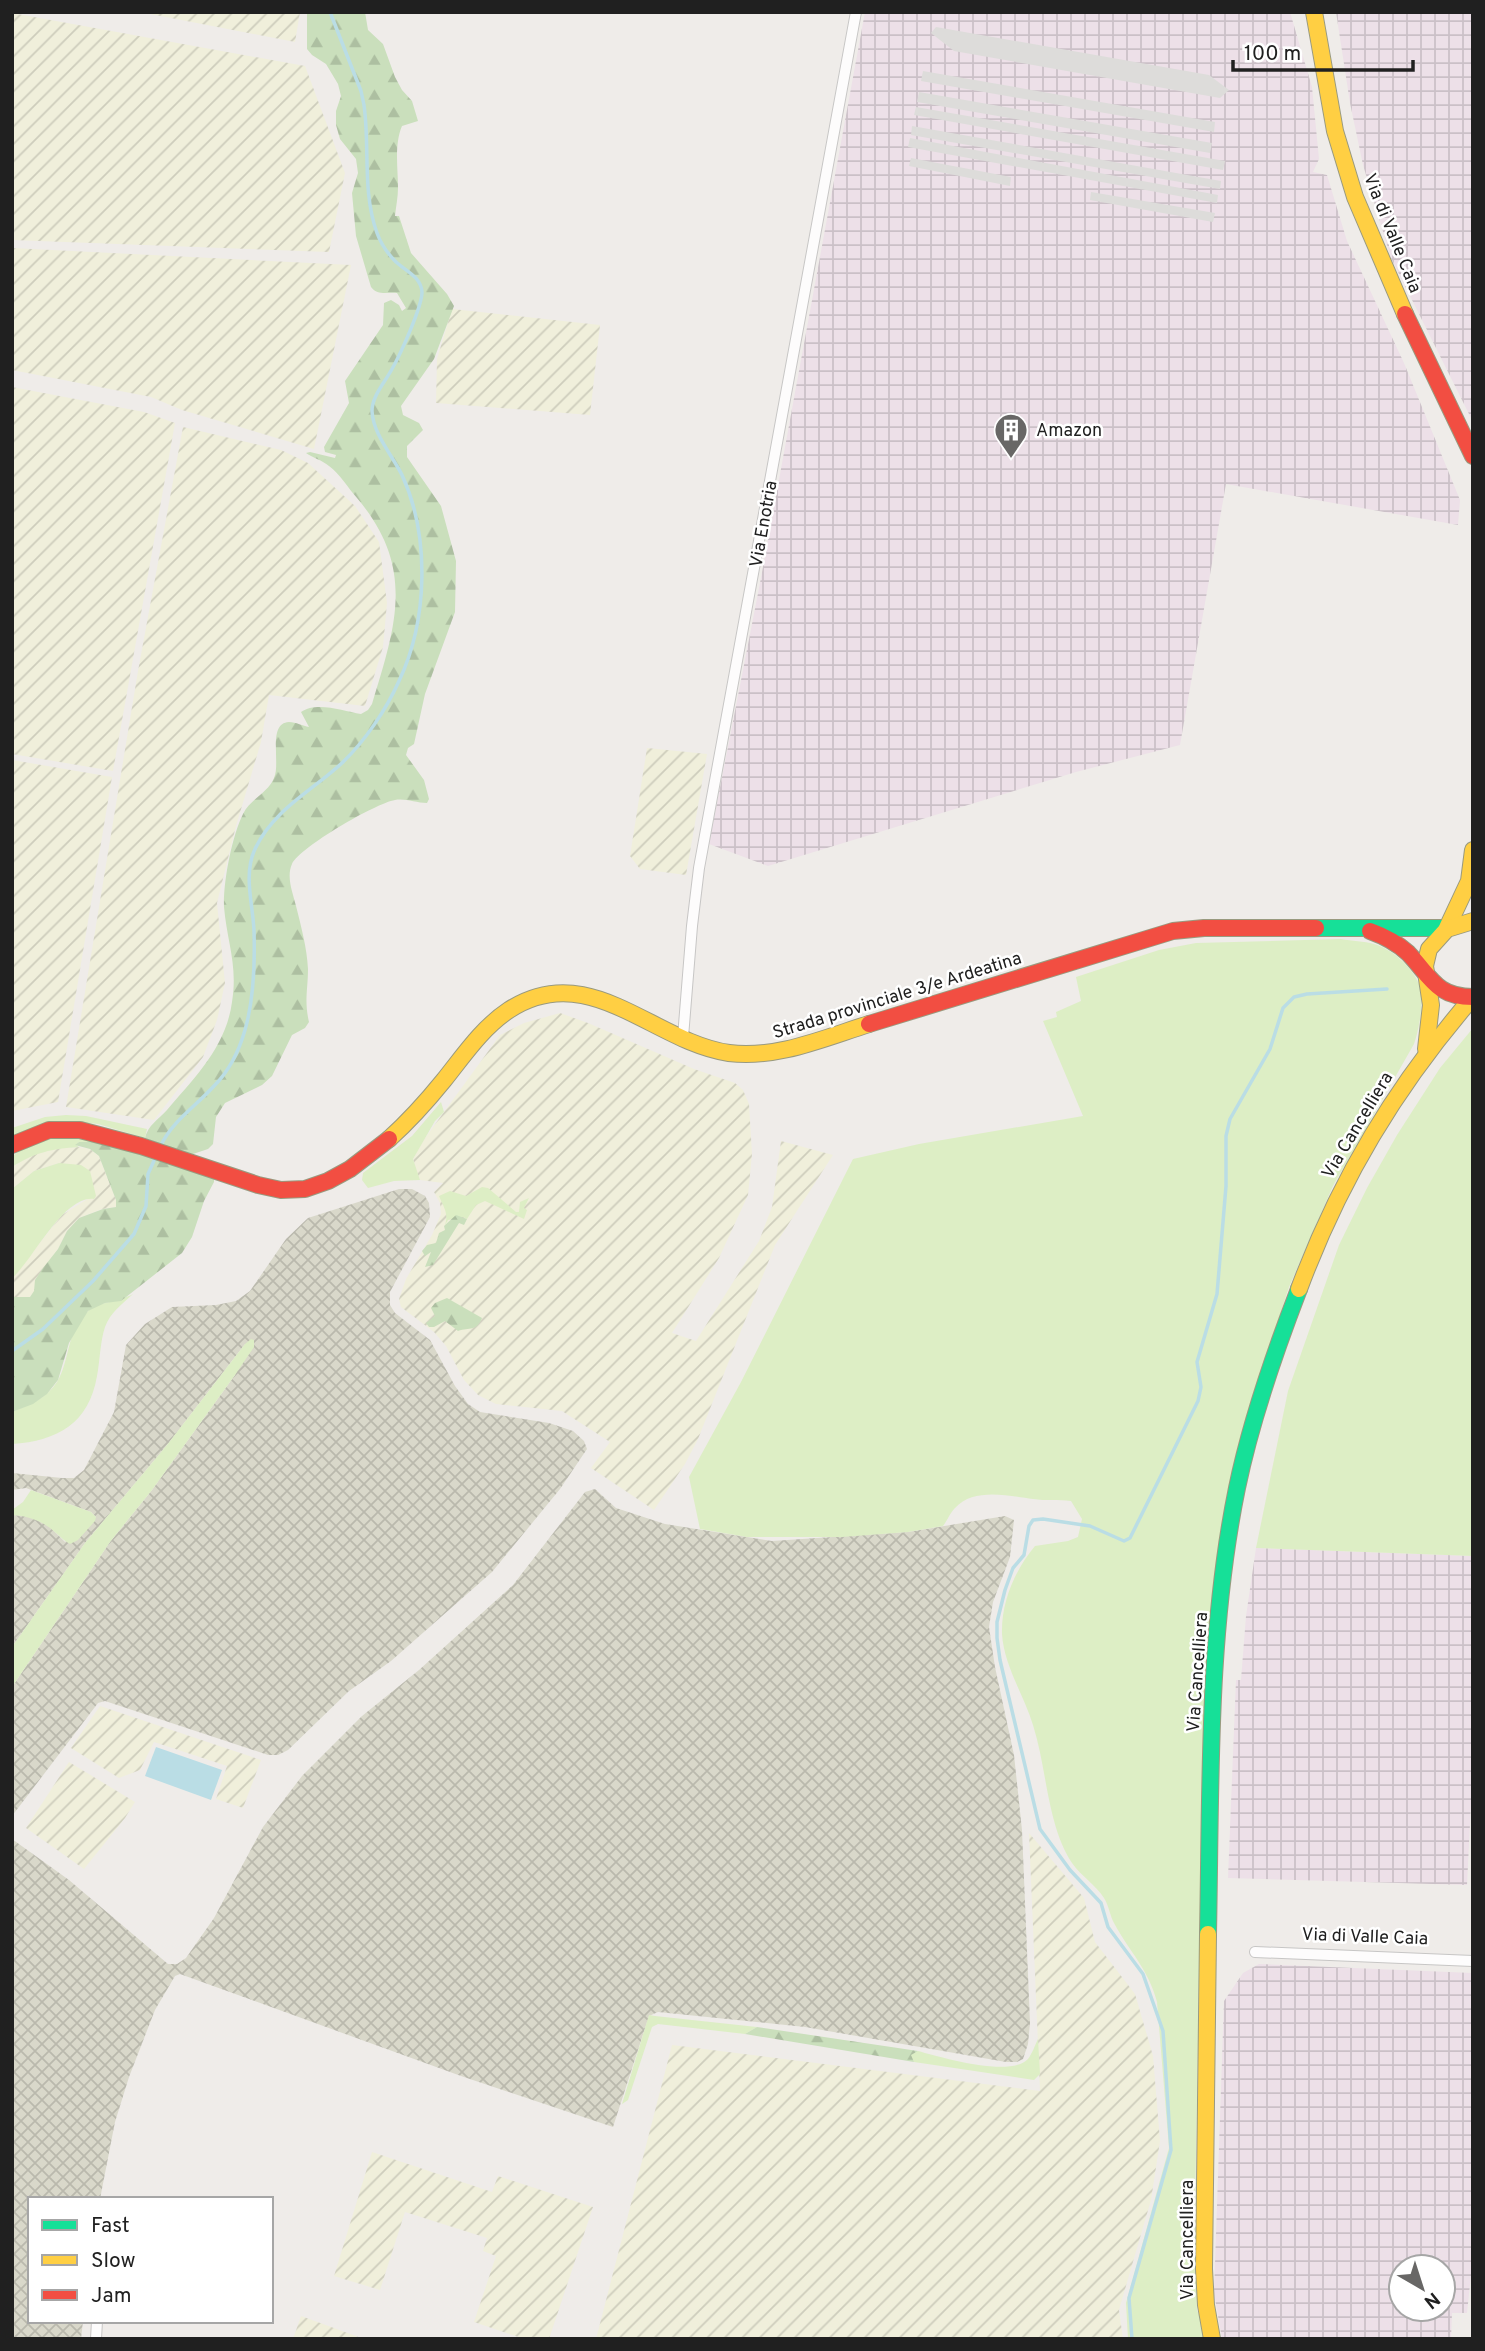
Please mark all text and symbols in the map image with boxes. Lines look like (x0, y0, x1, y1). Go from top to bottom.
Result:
scale bar (1233, 28, 1413, 72)
text: 100 m (1244, 41, 1301, 68)
street label: Via di Valle Caia (1357, 171, 1426, 297)
building icon: Amazon (992, 411, 1030, 460)
place label: Amazon (1036, 420, 1102, 443)
street label: Via Enotria (746, 479, 783, 570)
street label: Strada provinciale 3/e Ardeatina (770, 948, 1025, 1045)
street label: Via Cancelliera (1317, 1068, 1399, 1183)
street label: Via Cancelliera (1183, 1611, 1214, 1733)
street label: Via di Valle Caia (1301, 1924, 1429, 1951)
street label: Via Cancelliera (1177, 2180, 1200, 2300)
legend (28, 2197, 273, 2323)
text: Fast (91, 2213, 130, 2240)
text: Slow (91, 2248, 136, 2275)
north arrow (1387, 2253, 1457, 2323)
text: Jam (91, 2283, 132, 2310)
text: N (1419, 2286, 1444, 2313)

